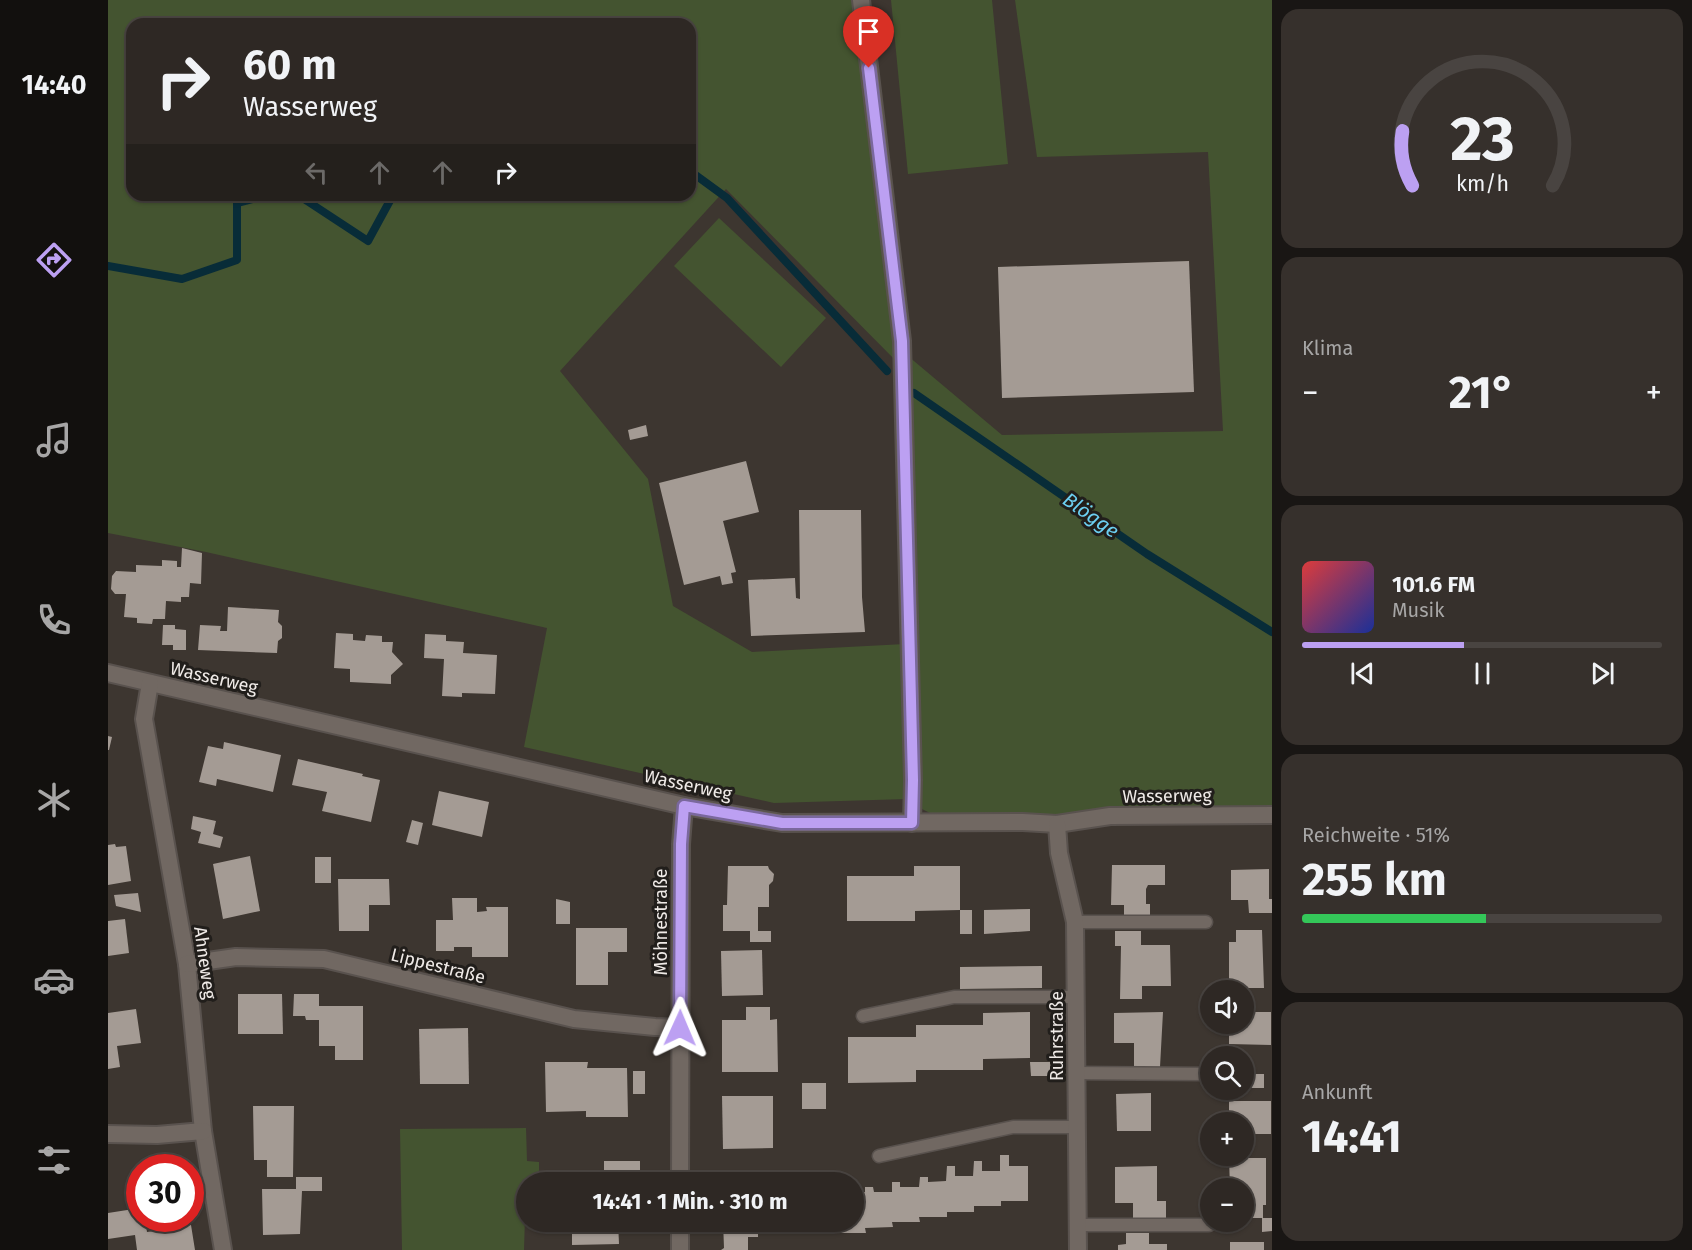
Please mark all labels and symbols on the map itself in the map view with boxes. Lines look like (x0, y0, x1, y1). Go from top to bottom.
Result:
pin (843, 6, 894, 68)
water label: Blögge (1058, 487, 1124, 543)
street label: Wasserweg (168, 657, 261, 699)
street label: Wasserweg (642, 765, 735, 805)
street label: Wasserweg (1122, 784, 1213, 808)
street label: Möhnestraße (650, 869, 672, 975)
street label: Ahneweg (189, 925, 221, 1001)
street label: Lippestraße (388, 944, 488, 988)
street label: Ruhrstraße (1046, 991, 1068, 1081)
position arrow (648, 996, 712, 1060)
speed limit sign: 30 (126, 1154, 204, 1232)

